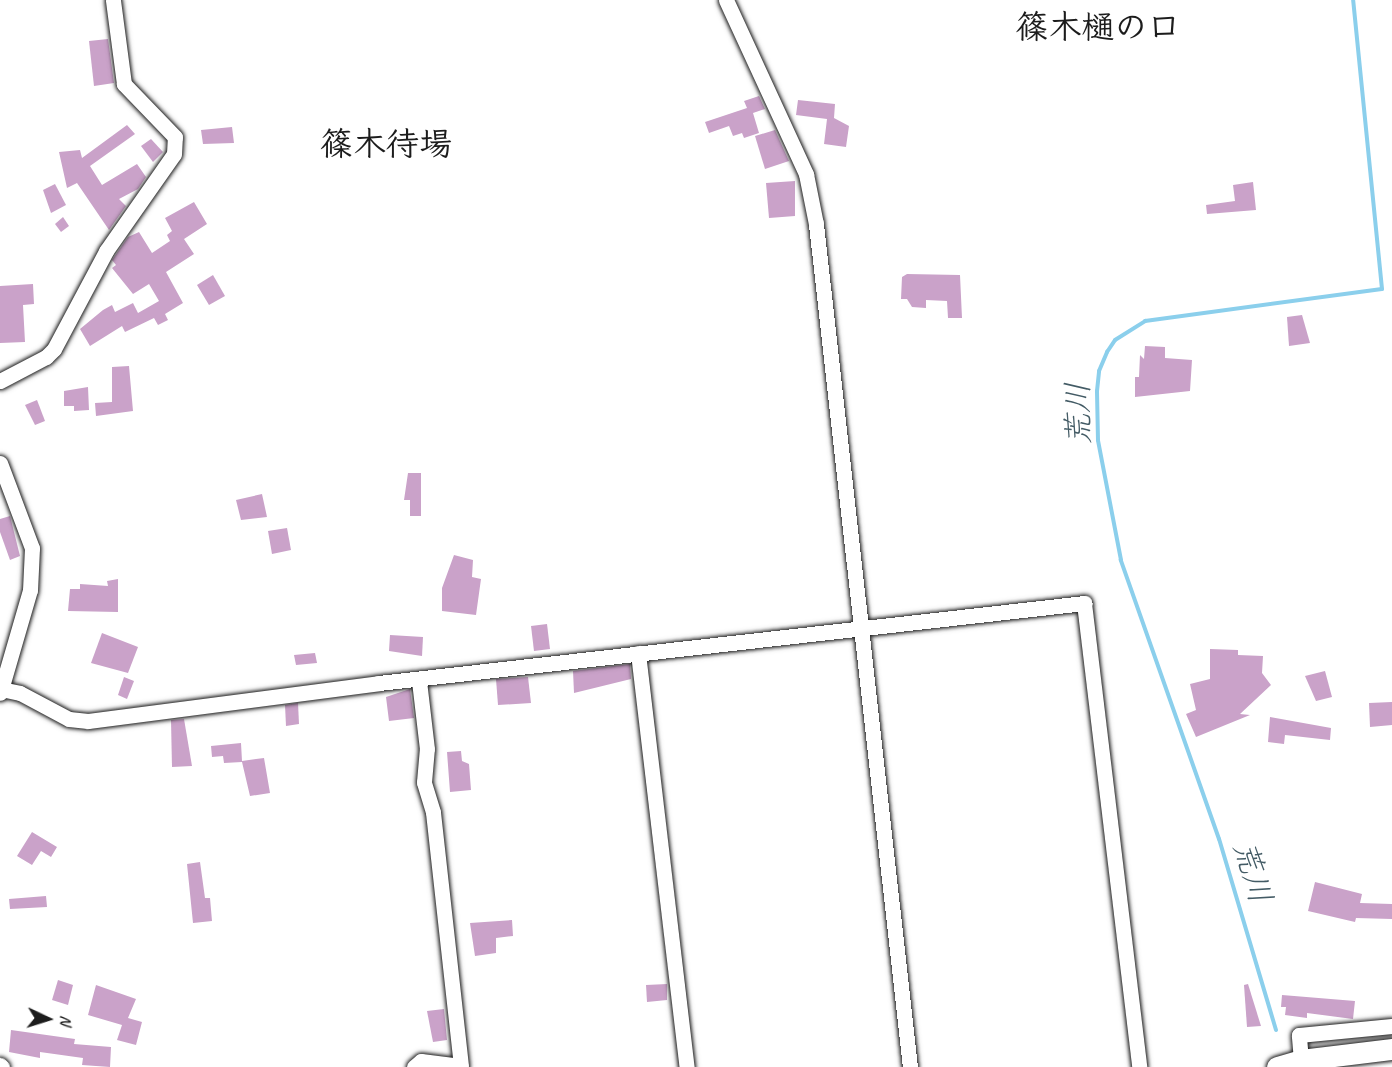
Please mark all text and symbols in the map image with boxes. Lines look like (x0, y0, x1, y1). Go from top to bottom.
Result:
district label: 篠木樋の口 (1016, 8, 1180, 48)
district label: 篠木待場 (320, 125, 452, 165)
water label: 荒川 (1059, 382, 1099, 446)
water label: 荒川 (1224, 836, 1280, 908)
north arrow (18, 989, 78, 1049)
text: N (56, 1015, 76, 1026)

